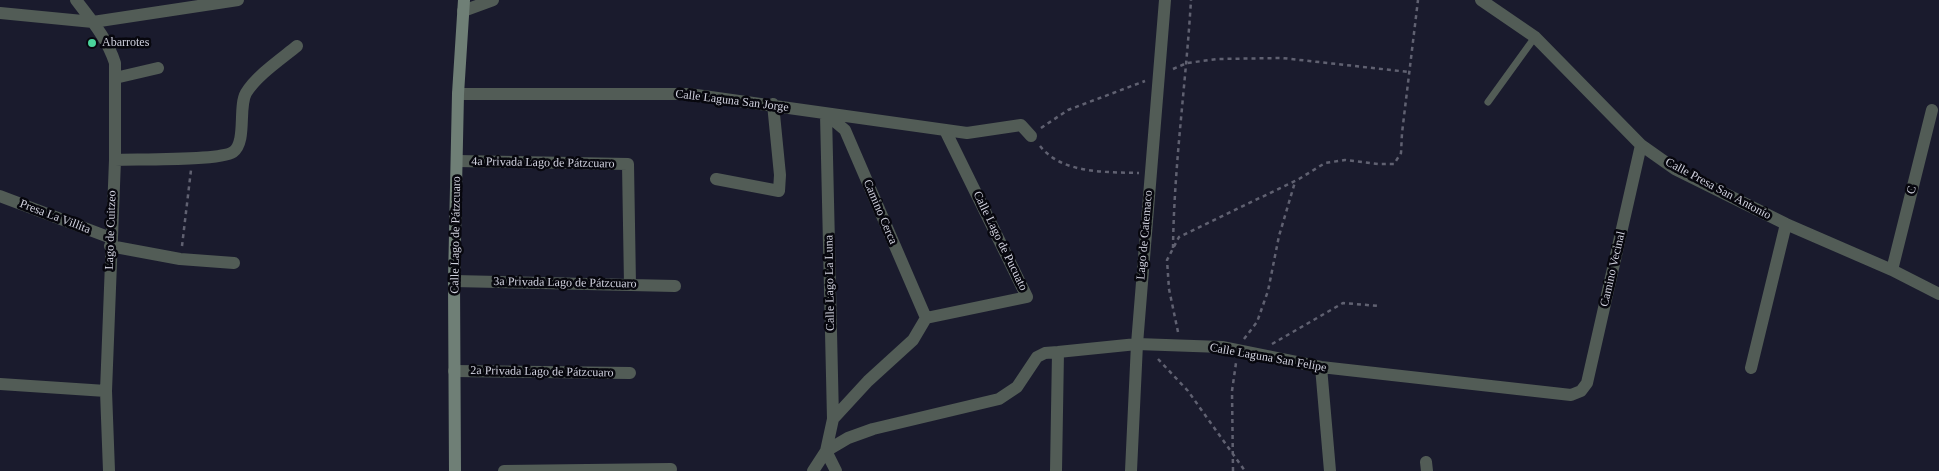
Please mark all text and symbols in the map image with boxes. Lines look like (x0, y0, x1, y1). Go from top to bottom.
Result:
place label: Abarrotes (102, 36, 149, 50)
marker: Abarrotes (86, 37, 98, 49)
street label: Calle Laguna San Jorge (675, 87, 789, 115)
street label: 4a Privada Lago de Pátzcuaro (471, 155, 615, 171)
street label: Calle Presa San Antonio (1663, 155, 1773, 223)
street label: Calle Lago de Pátzcuaro (448, 176, 464, 294)
street label: Camino Cerca (860, 177, 900, 247)
street label: C (1904, 184, 1920, 196)
street label: Calle Lago de Pucuato (970, 189, 1030, 293)
street label: Lago de Cuitzeo (102, 190, 120, 270)
street label: Lago de Catemaco (1134, 190, 1156, 280)
street label: Presa La Villita (18, 197, 92, 237)
street label: Camino Vecinal (1597, 230, 1629, 308)
street label: Calle Lago La Luna (822, 235, 838, 331)
street label: 3a Privada Lago de Pátzcuaro (493, 275, 637, 291)
street label: Calle Laguna San Felipe (1208, 341, 1328, 375)
street label: 2a Privada Lago de Pátzcuaro (470, 364, 614, 380)

